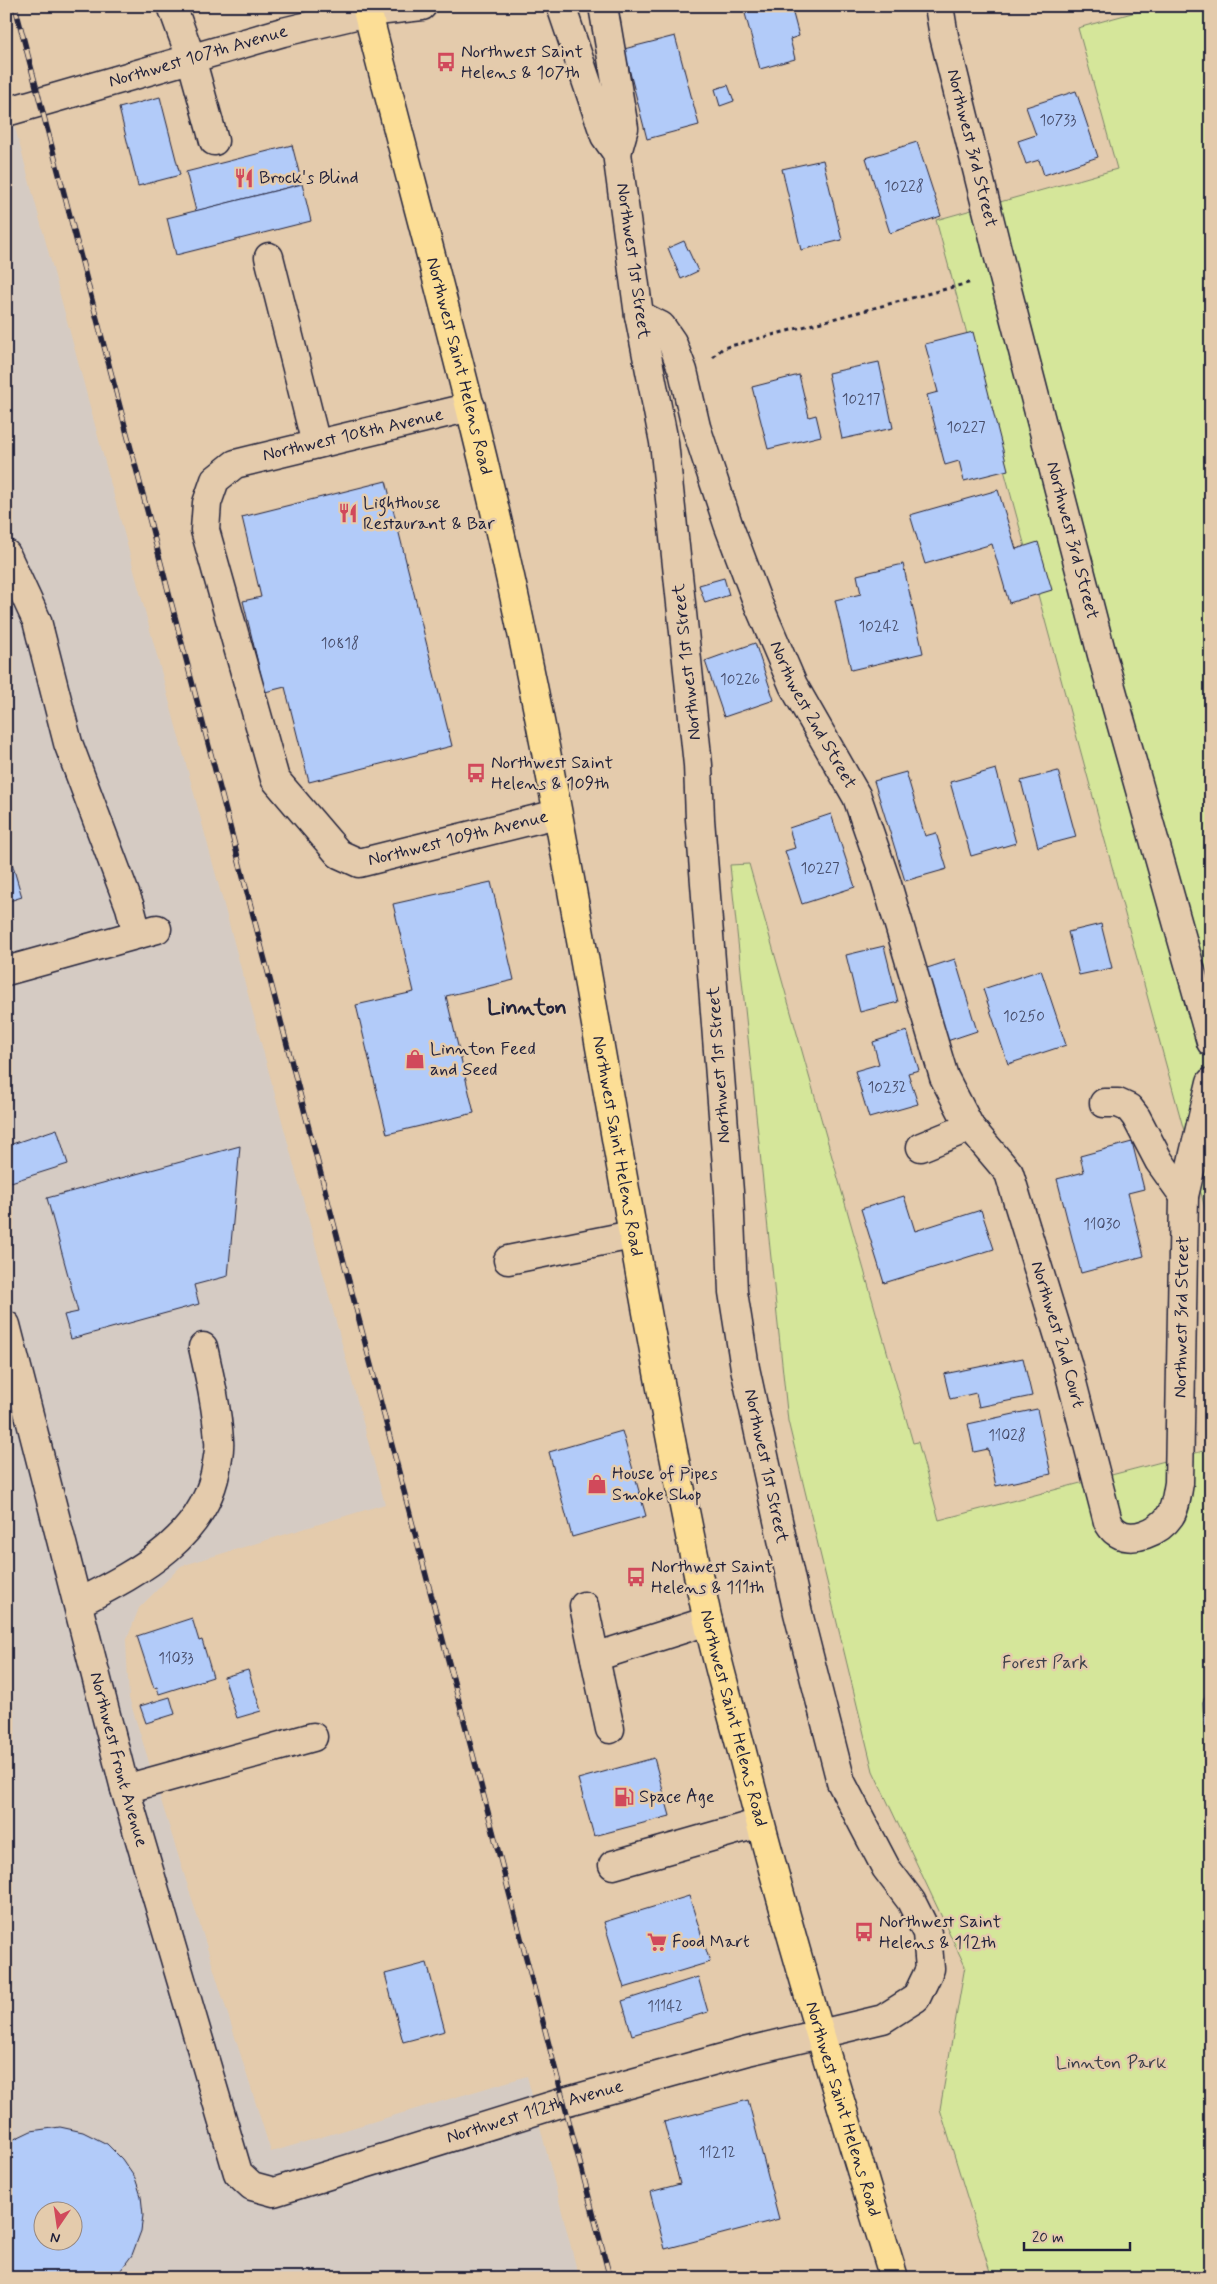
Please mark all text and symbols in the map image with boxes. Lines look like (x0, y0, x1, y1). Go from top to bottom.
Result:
street label: Northwest 107th Avenue (106, 19, 291, 94)
place label: Northwest Saint Helens & 107th (461, 40, 583, 85)
bus stop icon: Northwest Saint Helens & 107th (435, 51, 457, 73)
street label: Northwest 3rd Street (941, 67, 1003, 230)
house number: 10733 (1040, 111, 1076, 131)
place label: Brock's Blind (259, 166, 359, 190)
restaurant icon: Brock's Blind (233, 167, 255, 189)
house number: 10228 (884, 177, 924, 197)
street label: Northwest 1st Street (610, 181, 656, 341)
street label: Northwest Saint Helens Road (420, 255, 498, 477)
house number: 10217 (842, 390, 881, 410)
street label: Northwest 108th Avenue (260, 402, 446, 467)
house number: 10227 (946, 418, 986, 438)
street label: Northwest 3rd Street (1040, 459, 1104, 622)
place label: Lighthouse Restaurant & Bar (363, 491, 495, 536)
restaurant icon: Lighthouse Restaurant & Bar (337, 502, 359, 524)
street label: Northwest 1st Street (667, 582, 707, 741)
house number: 10242 (859, 617, 900, 637)
house number: 10818 (321, 634, 359, 654)
street label: Northwest 2nd Street (764, 637, 862, 793)
house number: 10226 (720, 670, 760, 690)
place label: Northwest Saint Helens & 109th (491, 751, 613, 796)
bus stop icon: Northwest Saint Helens & 109th (465, 762, 487, 784)
street label: Northwest 109th Avenue (365, 805, 551, 872)
house number: 10227 (800, 859, 840, 879)
street label: Northwest 1st Street (702, 985, 736, 1144)
district label: Linnton (487, 994, 567, 1022)
house number: 10250 (1003, 1007, 1045, 1027)
street label: Northwest Saint Helens Road (586, 1034, 649, 1258)
place label: Linnton Feed and Seed (430, 1037, 536, 1082)
shop icon: Linnton Feed and Seed (404, 1048, 426, 1070)
house number: 10232 (868, 1078, 907, 1098)
house number: 11030 (1083, 1215, 1121, 1235)
street label: Northwest 3rd Street (1168, 1236, 1195, 1398)
street label: Northwest 2nd Court (1025, 1258, 1090, 1411)
street label: Northwest 1st Street (738, 1387, 794, 1546)
house number: 11028 (988, 1426, 1026, 1446)
place label: House of Pipes Smoke Shop (612, 1462, 718, 1507)
shop icon: House of Pipes Smoke Shop (586, 1473, 608, 1495)
place label: Northwest Saint Helens & 111th (651, 1555, 773, 1600)
bus stop icon: Northwest Saint Helens & 111th (625, 1566, 647, 1588)
street label: Northwest Saint Helens Road (694, 1607, 773, 1829)
house number: 11033 (158, 1649, 194, 1669)
park label: Forest Park (1002, 1651, 1088, 1675)
street label: Northwest Front Avenue (84, 1670, 154, 1850)
place label: Space Age (639, 1785, 715, 1809)
fuel station icon: Space Age (613, 1786, 635, 1808)
place label: Northwest Saint Helens & 112th (879, 1910, 1001, 1955)
bus stop icon: Northwest Saint Helens & 112th (853, 1921, 875, 1943)
place label: Food Mart (672, 1930, 750, 1954)
supermarket icon: Food Mart (646, 1931, 668, 1953)
house number: 11142 (647, 1997, 683, 2017)
street label: Northwest Saint Helens Road (799, 1999, 886, 2220)
park label: Linnton Park (1056, 2051, 1166, 2075)
street label: Northwest 112th Avenue (443, 2074, 626, 2150)
house number: 11212 (699, 2143, 735, 2163)
north arrow (32, 2202, 82, 2252)
scale bar (1024, 2219, 1131, 2251)
text: N (49, 2228, 62, 2248)
text: 20 m (1032, 2228, 1064, 2248)

